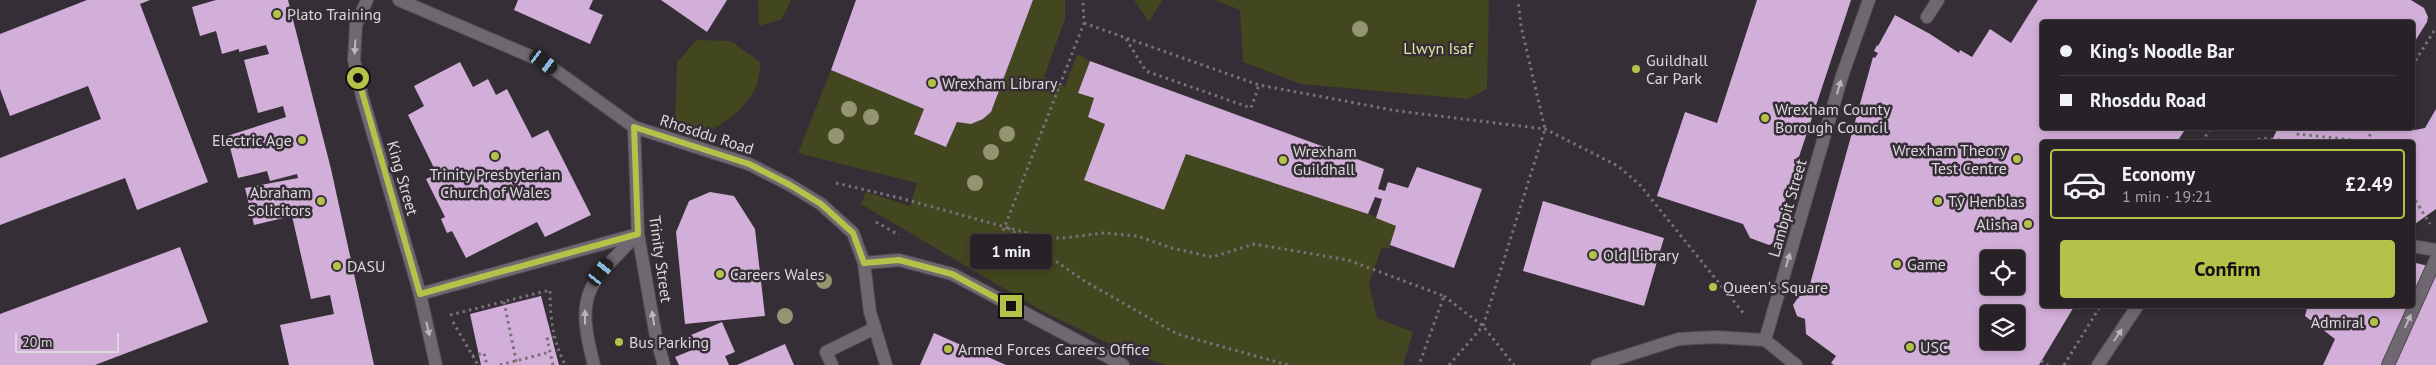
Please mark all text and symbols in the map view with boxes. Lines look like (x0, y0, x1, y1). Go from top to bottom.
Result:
place label: Plato Training (287, 4, 381, 24)
marker: Plato Training (271, 8, 283, 20)
park label: Llwyn Isaf (1403, 38, 1474, 58)
one-way arrow (351, 39, 359, 55)
text: King's Noodle Bar (2090, 39, 2234, 63)
car (527, 47, 560, 77)
place label: Guildhall Car Park (1646, 50, 1708, 88)
marker: Guildhall Car Park (1630, 63, 1642, 75)
route start (347, 67, 369, 89)
place label: Wrexham Library (942, 73, 1058, 93)
marker: Wrexham Library (926, 77, 938, 89)
one-way arrow (1836, 80, 1844, 95)
text: Rhosddu Road (2090, 88, 2206, 112)
place label: Wrexham County Borough Council (1775, 99, 1891, 137)
street label: Rhosddu Road (658, 109, 756, 159)
marker: Wrexham County Borough Council (1759, 112, 1771, 124)
place label: Electric Age (212, 130, 292, 150)
marker: Electric Age (296, 134, 308, 146)
street label: King Street (383, 138, 423, 218)
place label: Wrexham Theory Test Centre (1892, 140, 2008, 178)
place label: Wrexham Guildhall (1293, 141, 1357, 179)
marker: Trinity Presbyterian Church of Wales (489, 150, 501, 162)
marker: Wrexham Theory Test Centre (2011, 153, 2023, 165)
marker: Wrexham Guildhall (1277, 154, 1289, 166)
street label: Lambpit Street (1763, 156, 1811, 259)
icon: car (2062, 162, 2107, 207)
text: Economy (2122, 162, 2195, 186)
place label: Trinity Presbyterian Church of Wales (430, 164, 560, 202)
text: £2.49 (2345, 172, 2393, 196)
place label: Abraham Solicitors (247, 182, 311, 220)
text: 1 min · 19:21 (2122, 186, 2212, 206)
place label: Tŷ Henblas (1948, 191, 2025, 211)
marker: Abraham Solicitors (315, 195, 327, 207)
marker: Tŷ Henblas (1932, 195, 1944, 207)
street label: Trinity Street (645, 214, 677, 304)
place label: Alisha (1976, 214, 2018, 234)
marker: Alisha (2022, 218, 2034, 230)
callout: 1 min (970, 234, 1052, 268)
button: Confirm (2060, 240, 2395, 298)
text: 1 min (991, 241, 1031, 261)
place label: Old Library (1603, 245, 1680, 265)
marker: Old Library (1587, 249, 1599, 261)
map controls (1980, 250, 2025, 350)
button: locate (1980, 250, 2025, 295)
one-way arrow (1785, 252, 1793, 267)
place label: Game (1907, 254, 1946, 274)
place label: DASU (347, 256, 385, 276)
car (585, 256, 616, 288)
marker: Game (1891, 258, 1903, 270)
marker: DASU (331, 260, 343, 272)
place label: Careers Wales (730, 264, 825, 284)
marker: Careers Wales (714, 268, 726, 280)
place label: Queen's Square (1723, 277, 1828, 297)
marker: Queen's Square (1707, 281, 1719, 293)
route end (1000, 295, 1022, 317)
button: layers (1980, 305, 2025, 350)
one-way arrow (581, 309, 589, 325)
one-way arrow (648, 309, 656, 325)
place label: Admiral (2311, 312, 2364, 332)
one-way arrow (2405, 314, 2413, 328)
marker: Admiral (2368, 316, 2380, 328)
one-way arrow (424, 322, 432, 337)
one-way arrow (2113, 328, 2123, 342)
scale bar (15, 330, 119, 353)
place label: Bus Parking (629, 332, 709, 352)
text: 20 m (22, 333, 52, 351)
marker: Bus Parking (613, 336, 625, 348)
place label: USC (1920, 337, 1948, 357)
place label: Armed Forces Careers Office (958, 339, 1150, 359)
marker: USC (1904, 341, 1916, 353)
marker: Armed Forces Careers Office (942, 343, 954, 355)

